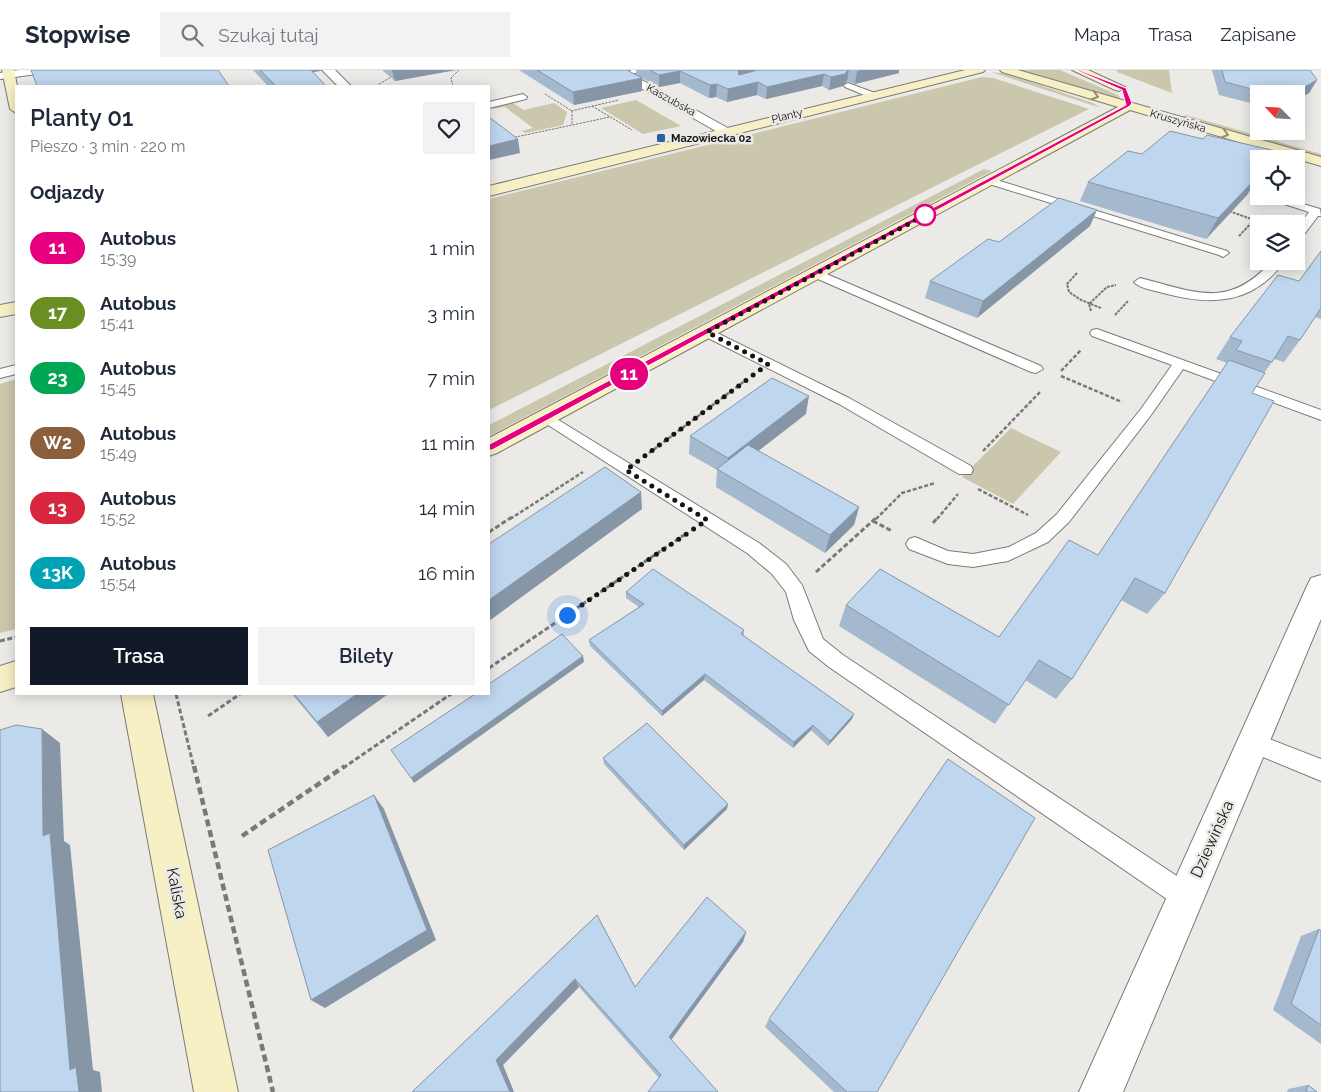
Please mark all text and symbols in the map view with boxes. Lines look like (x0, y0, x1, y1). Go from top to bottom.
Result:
search box (160, 12, 510, 57)
text: Stopwise (25, 20, 130, 49)
icon: search (178, 21, 206, 49)
text: Szukaj tutaj (218, 24, 319, 46)
text: Mapa (1074, 24, 1120, 45)
text: Trasa (1148, 24, 1192, 45)
text: Zapisane (1220, 24, 1296, 45)
street label: Kaszubska (644, 81, 698, 119)
north arrow (1250, 85, 1305, 140)
map controls (1250, 85, 1305, 270)
one-way arrow (1091, 91, 1099, 101)
button: heart (423, 102, 475, 154)
text: Planty 01 (30, 103, 133, 132)
street label: Planty (770, 106, 804, 126)
street label: Kruszyńska (1148, 107, 1208, 135)
one-way arrow (1220, 129, 1229, 139)
marker: Mazowiecka 02 (655, 132, 667, 144)
place label: Mazowiecka 02 (671, 132, 751, 145)
text: Pieszo · 3 min · 220 m (30, 137, 186, 156)
button: locate (1250, 150, 1305, 205)
text: Odjazdy (30, 181, 104, 203)
unlabelled marker (914, 204, 936, 226)
button: layers (1250, 215, 1305, 270)
text: Autobus (100, 227, 176, 249)
text: 11 (49, 237, 66, 258)
text: 1 min (429, 237, 475, 259)
text: 15:39 (100, 249, 137, 268)
text: Autobus (100, 292, 176, 314)
text: 17 (48, 302, 67, 323)
text: 3 min (427, 302, 475, 324)
text: 15:41 (100, 314, 134, 333)
text: Autobus (100, 357, 176, 379)
line badge: 11 (606, 358, 652, 390)
text: 11 (620, 363, 638, 384)
text: 23 (47, 367, 68, 388)
text: 7 min (427, 367, 475, 389)
text: 15:45 (100, 379, 136, 398)
text: Autobus (100, 422, 176, 444)
text: W2 (43, 432, 72, 453)
text: 11 min (421, 432, 475, 454)
text: 15:49 (100, 444, 137, 463)
text: Autobus (100, 487, 176, 509)
text: 13 (48, 497, 67, 518)
text: 14 min (419, 497, 475, 519)
text: 15:52 (100, 509, 136, 528)
text: Autobus (100, 552, 176, 574)
text: 13K (42, 562, 73, 583)
text: 16 min (418, 562, 475, 584)
text: 15:54 (100, 574, 136, 593)
your location (555, 603, 580, 628)
button: Trasa (30, 627, 248, 685)
button: Bilety (258, 627, 475, 685)
street label: Dziewińska (1187, 797, 1237, 881)
street label: Kaliska (163, 866, 191, 920)

